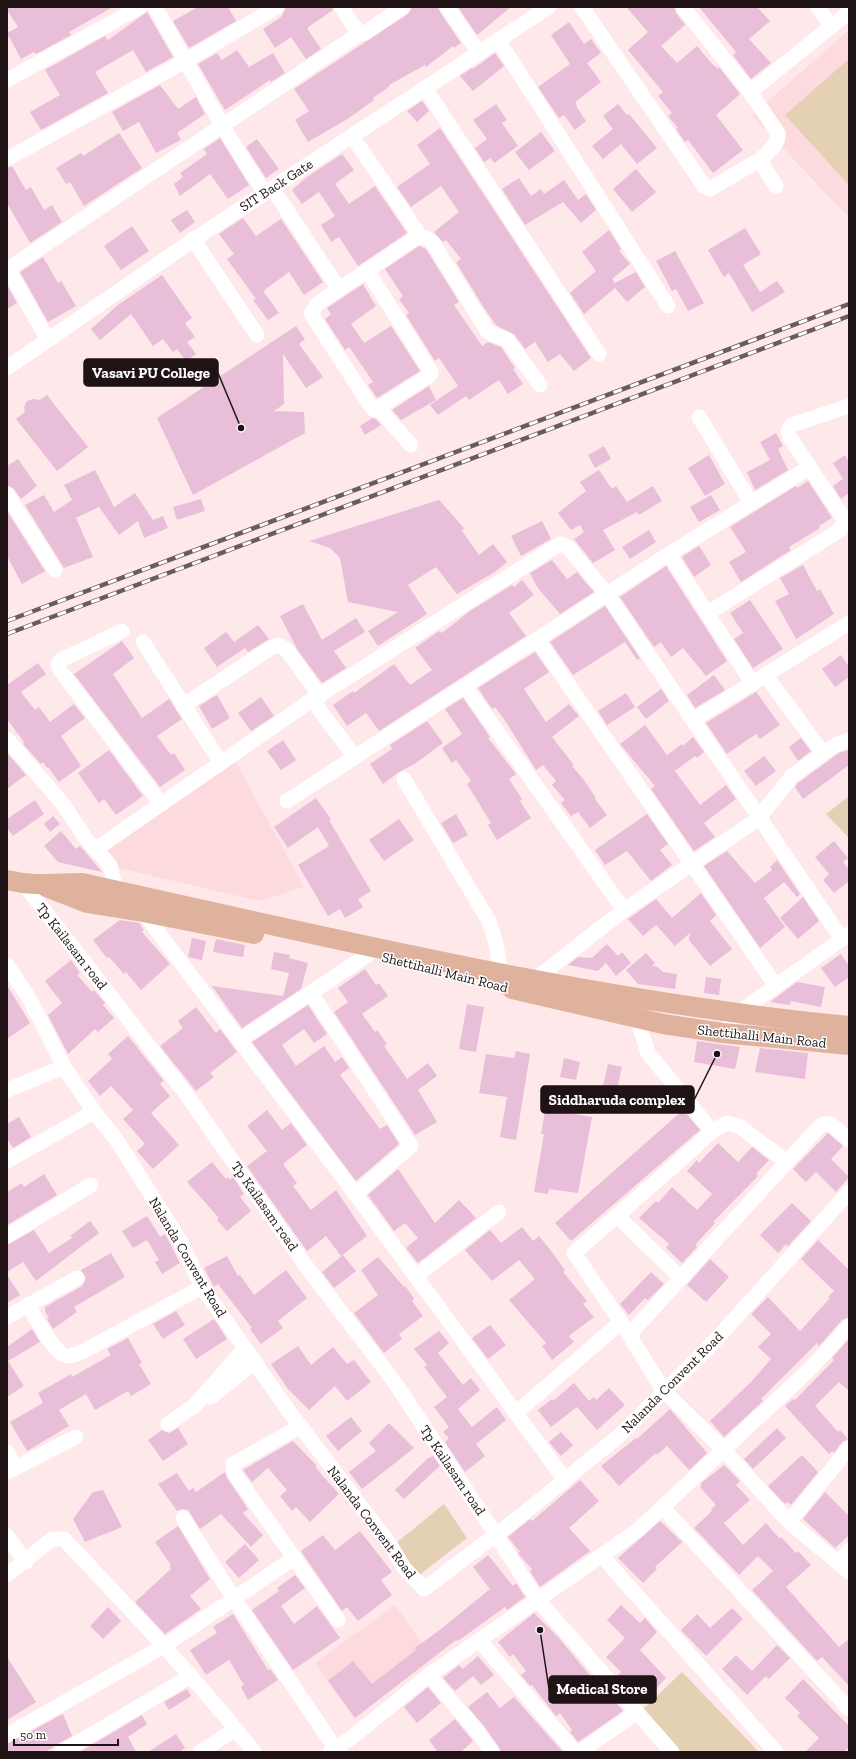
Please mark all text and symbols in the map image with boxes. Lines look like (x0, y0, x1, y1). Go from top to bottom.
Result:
street label: SIT Back Gate (236, 155, 316, 215)
callout: Vasavi PU College (84, 359, 218, 386)
text: Vasavi PU College (92, 364, 210, 382)
street label: Tp Kailasam road (33, 900, 111, 993)
street label: Shettihalli Main Road (380, 949, 510, 996)
street label: Shettihalli Main Road (697, 1021, 828, 1052)
callout: Siddharuda complex (541, 1086, 694, 1113)
text: Siddharuda complex (549, 1091, 685, 1109)
street label: Tp Kailasam road (227, 1158, 302, 1255)
street label: Nalanda Convent Road (145, 1194, 230, 1321)
street label: Nalanda Convent Road (618, 1328, 727, 1437)
street label: Tp Kailasam road (416, 1422, 489, 1519)
street label: Nalanda Convent Road (324, 1463, 420, 1582)
callout: Medical Store (549, 1676, 656, 1703)
text: Medical Store (556, 1680, 648, 1698)
scale bar (14, 1721, 118, 1747)
text: 50 m (20, 1728, 47, 1742)

